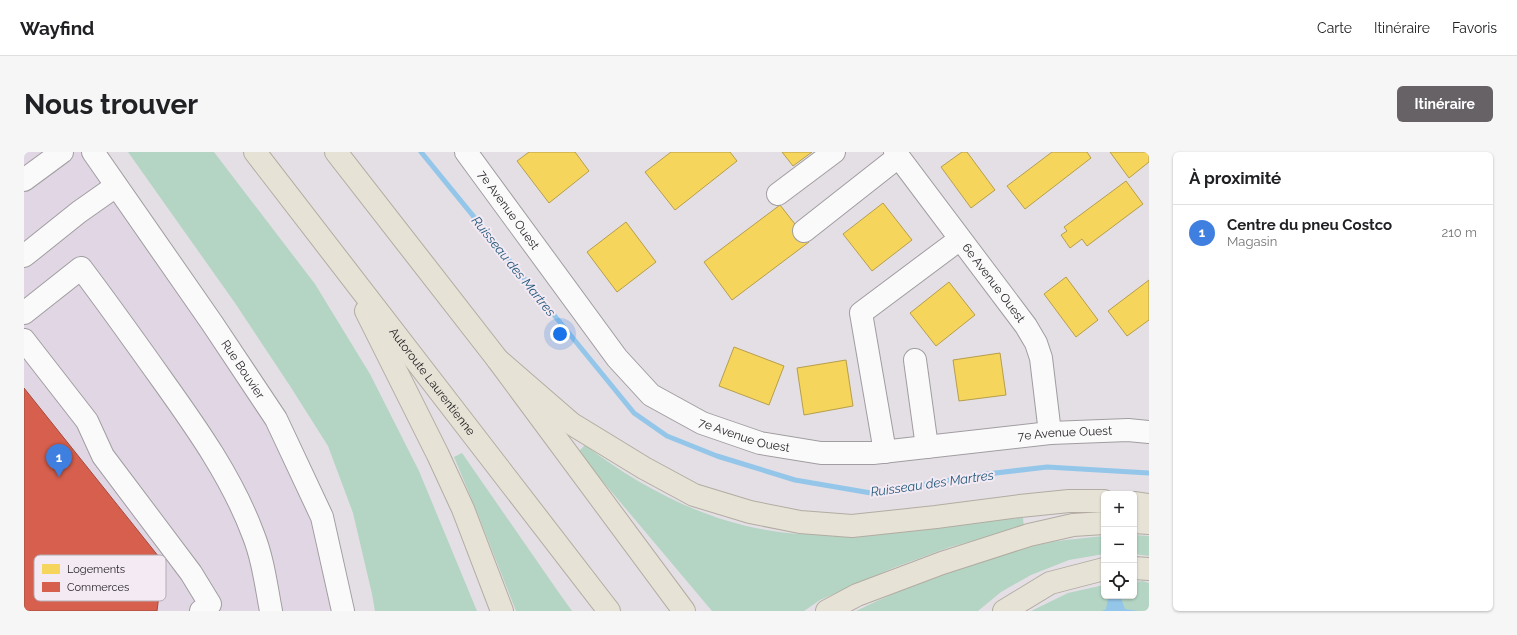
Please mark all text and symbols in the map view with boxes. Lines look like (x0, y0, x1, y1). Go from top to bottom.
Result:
text: Wayfind (20, 17, 94, 39)
text: Carte (1317, 20, 1352, 36)
text: Itinéraire (1374, 20, 1430, 36)
text: Favoris (1452, 20, 1497, 36)
button: Itinéraire (1397, 86, 1493, 122)
text: Nous trouver (24, 88, 198, 121)
street label: 7e Avenue Ouest (475, 168, 542, 252)
text: À proximité (1189, 168, 1281, 188)
water label: Ruisseau des Martres (469, 213, 559, 319)
text: Centre du pneu Costco (1227, 216, 1392, 234)
text: 1 (1199, 225, 1205, 240)
text: 210 m (1441, 225, 1477, 240)
text: Magasin (1227, 234, 1277, 249)
street label: 6e Avenue Ouest (959, 241, 1028, 325)
your location (550, 324, 570, 344)
street label: Autoroute Laurentienne (386, 325, 478, 438)
street label: Rue Bouvier (218, 337, 268, 402)
street label: 7e Avenue Ouest (697, 415, 791, 455)
street label: 7e Avenue Ouest (1017, 424, 1112, 444)
pin: 1 (46, 444, 72, 477)
water label: Ruisseau des Martres (869, 467, 995, 500)
map controls (1101, 491, 1137, 599)
button: + (1101, 491, 1137, 527)
button: − (1101, 527, 1137, 563)
legend (34, 555, 166, 601)
text: Logements (67, 563, 125, 576)
button: locate (1101, 563, 1137, 599)
text: Commerces (67, 581, 129, 594)

